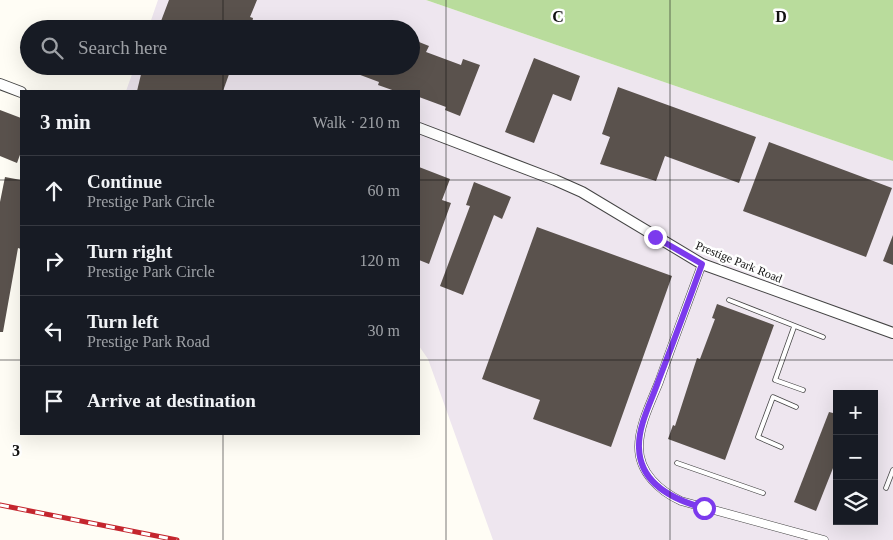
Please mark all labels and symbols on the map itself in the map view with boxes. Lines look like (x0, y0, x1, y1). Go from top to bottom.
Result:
text: C (552, 8, 564, 25)
text: D (775, 8, 787, 25)
route end (644, 226, 667, 249)
street label: Prestige Park Road (694, 238, 784, 286)
text: 3 (12, 442, 20, 459)
route start (693, 497, 716, 520)

